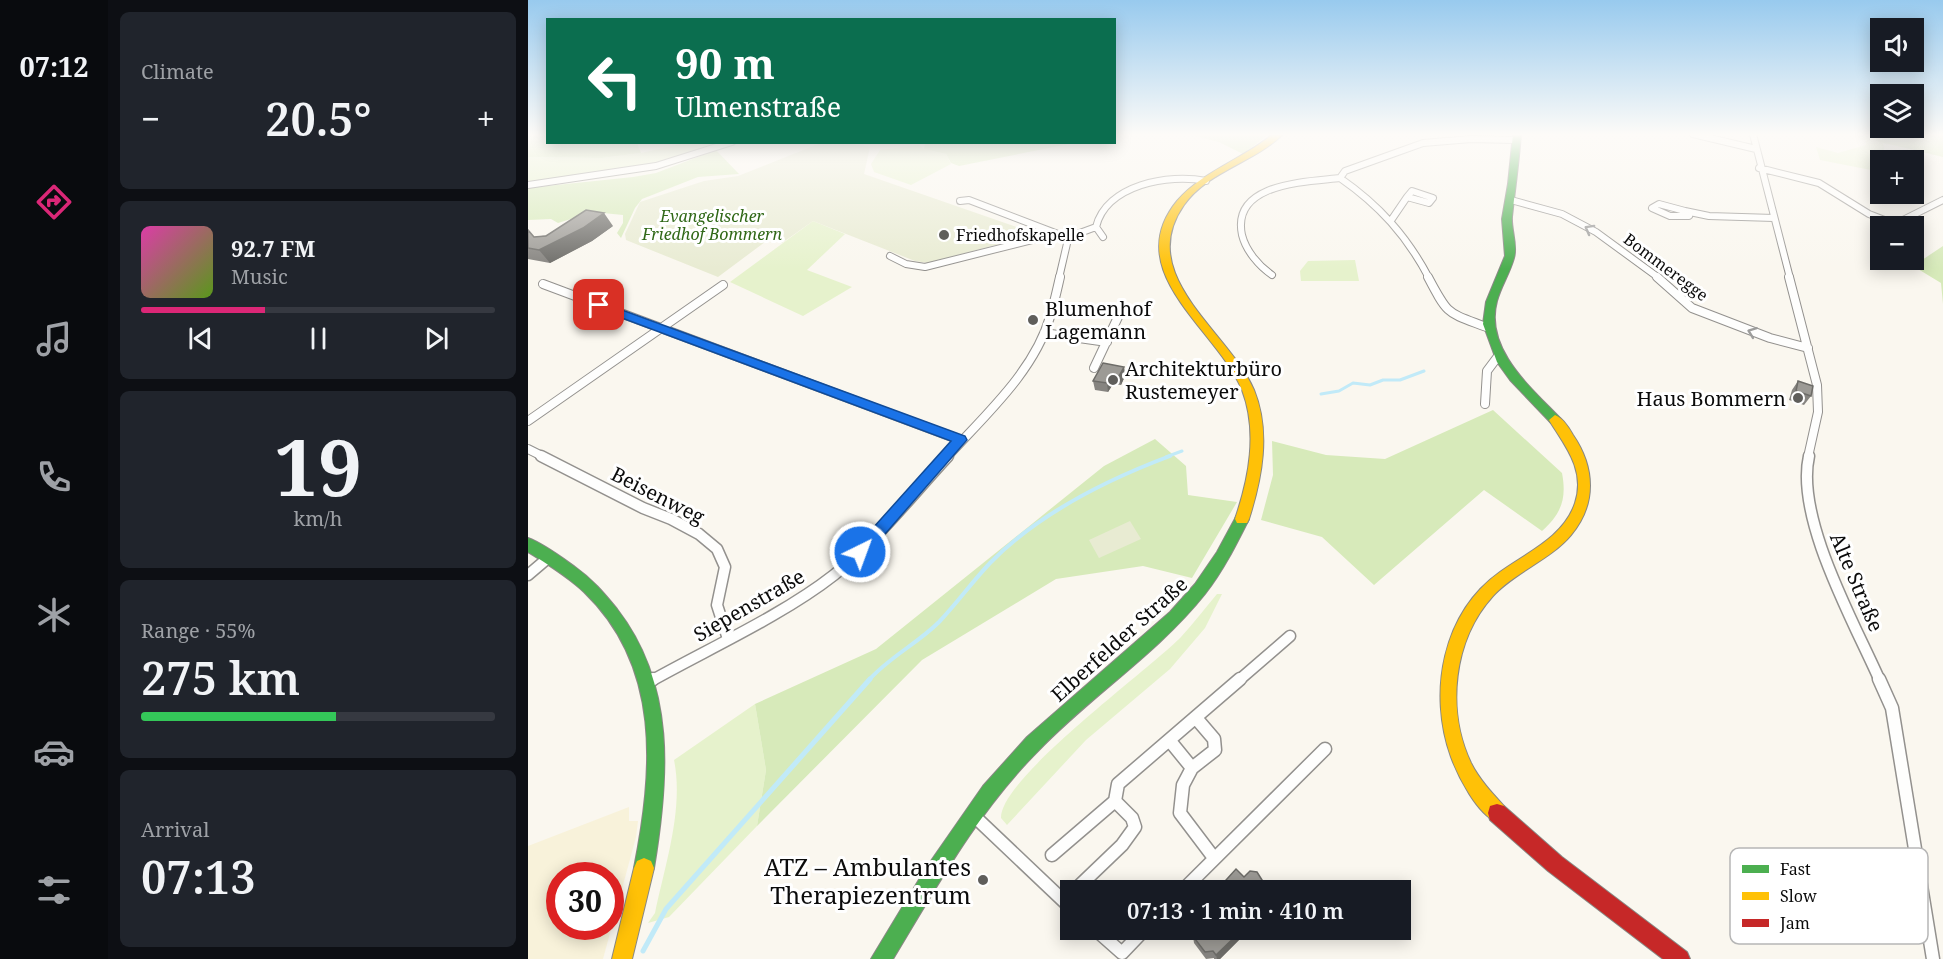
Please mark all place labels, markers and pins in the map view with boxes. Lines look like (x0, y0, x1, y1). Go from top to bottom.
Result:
place label: Friedhofskapelle (956, 224, 1084, 246)
marker: Friedhofskapelle (937, 228, 951, 242)
pin (573, 279, 624, 330)
place label: Blumenhof Lagemann (1045, 295, 1153, 345)
marker: Blumenhof Lagemann (1026, 313, 1040, 327)
place label: Architekturbüro Rustemeyer (1125, 355, 1282, 405)
marker: Architekturbüro Rustemeyer (1106, 373, 1120, 387)
place label: Haus Bommern (1637, 385, 1786, 412)
marker: Haus Bommern (1791, 391, 1805, 405)
place label: ATZ – Ambulantes Therapiezentrum (764, 850, 971, 911)
marker: ATZ – Ambulantes Therapiezentrum (976, 873, 990, 887)

